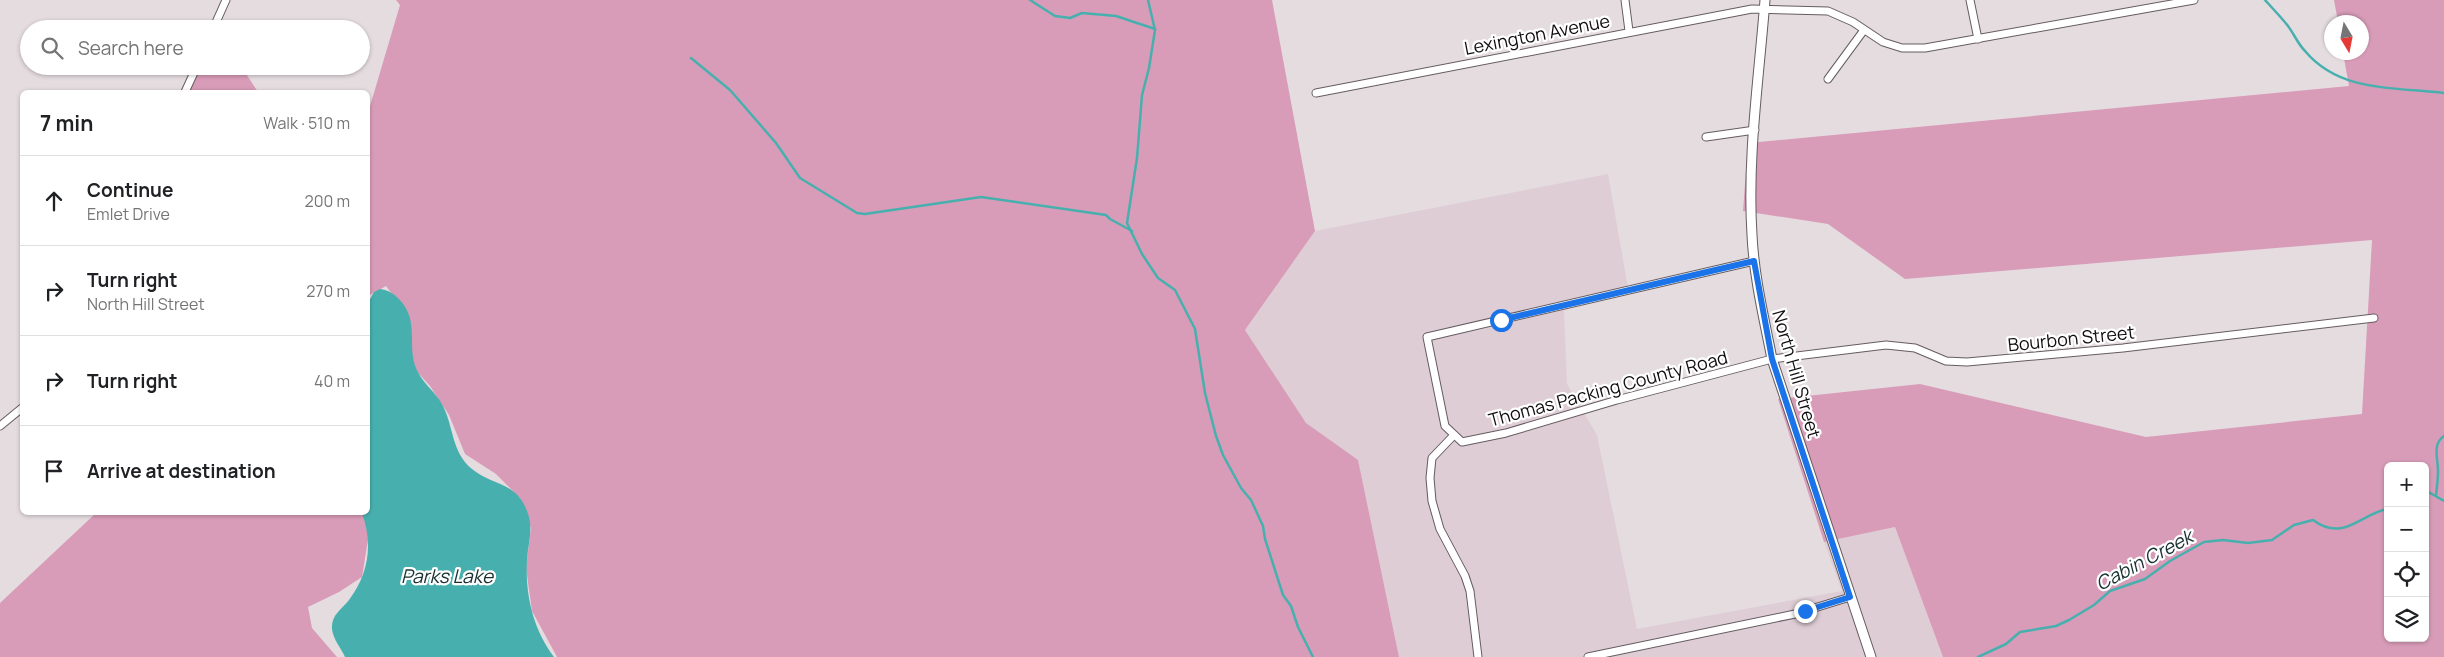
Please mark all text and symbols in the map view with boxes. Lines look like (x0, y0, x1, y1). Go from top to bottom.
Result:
street label: Lexington Avenue (1462, 8, 1612, 60)
north arrow (2324, 15, 2369, 60)
search box (20, 20, 370, 75)
icon: search (38, 34, 66, 62)
text: Search here (78, 35, 184, 61)
text: 7 min (40, 109, 93, 137)
text: Walk · 510 m (263, 112, 350, 134)
text: Continue (87, 177, 173, 203)
icon: ahead (40, 187, 68, 215)
text: 200 m (305, 190, 350, 212)
text: Emlet Drive (87, 203, 170, 225)
text: Turn right (87, 267, 177, 293)
icon: right (40, 277, 68, 305)
text: 270 m (306, 280, 350, 302)
text: North Hill Street (87, 293, 205, 315)
street label: North Hill Street (1767, 307, 1827, 441)
route start (1490, 309, 1513, 332)
street label: Bourbon Street (2006, 319, 2136, 357)
street label: Thomas Packing County Road (1486, 345, 1730, 431)
icon: right (40, 367, 68, 395)
text: Turn right (87, 368, 177, 394)
text: 40 m (314, 370, 350, 392)
icon: arrive (40, 457, 68, 485)
text: Arrive at destination (87, 458, 276, 484)
map controls (2384, 462, 2429, 642)
button: + (2384, 462, 2429, 507)
button: − (2384, 507, 2429, 552)
water label: Cabin Creek (2091, 522, 2200, 597)
button: locate (2384, 552, 2429, 597)
water label: Parks Lake (401, 563, 495, 589)
button: layers (2384, 597, 2429, 642)
route end (1794, 600, 1817, 623)

